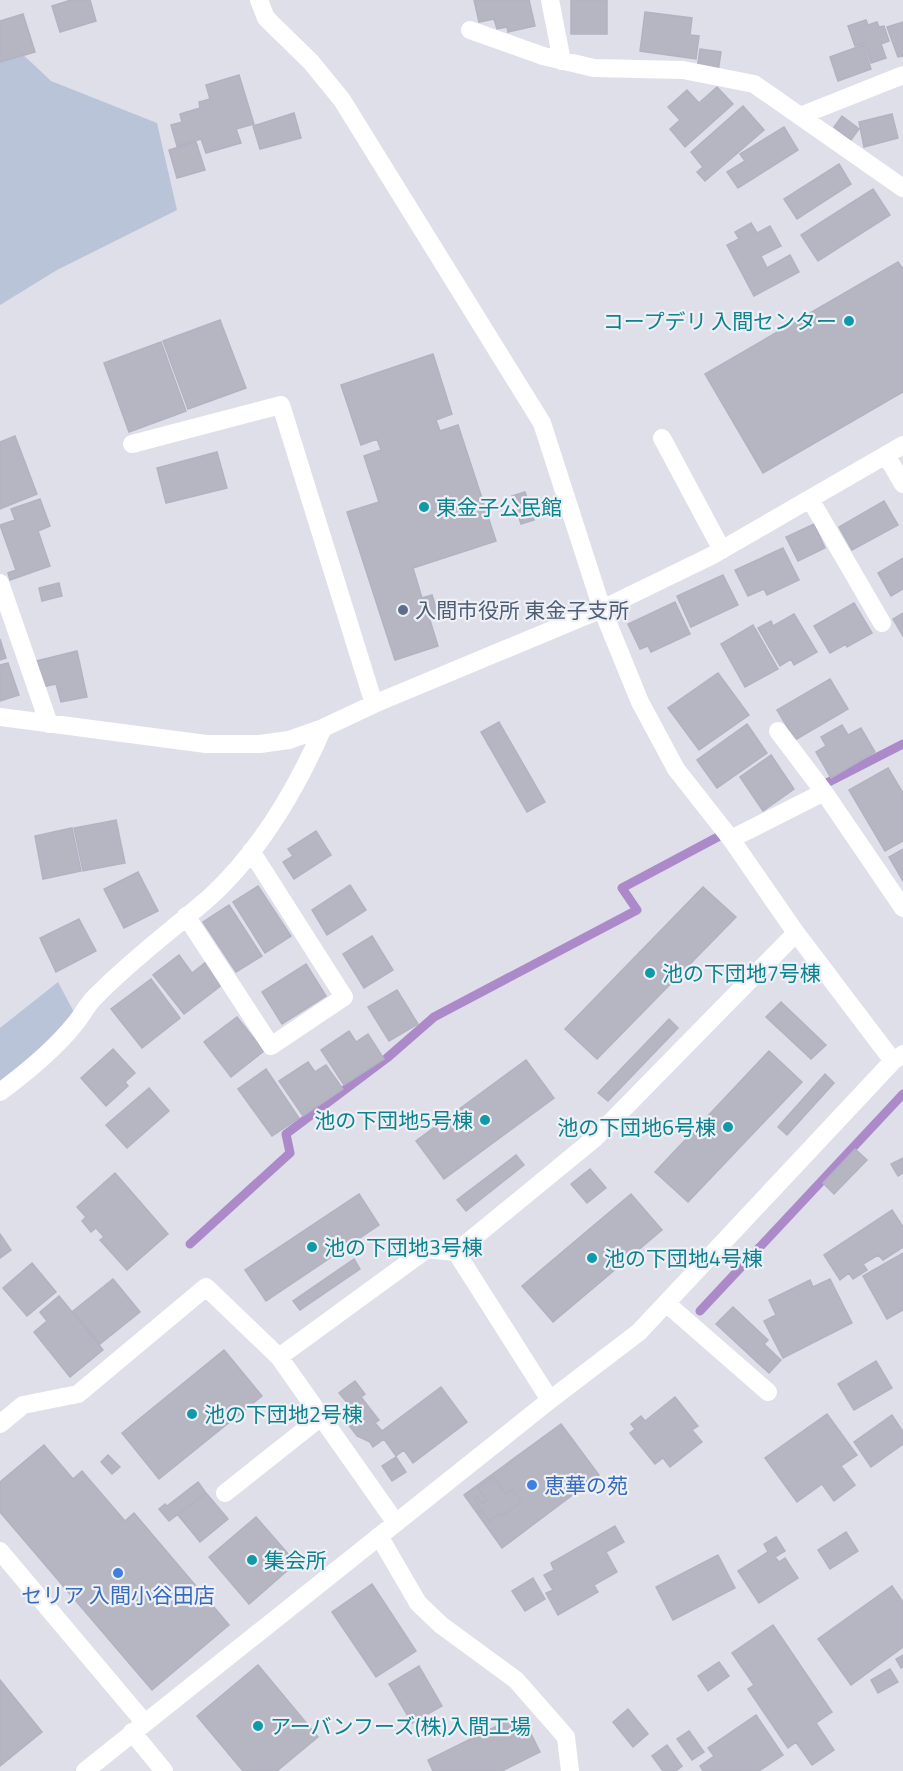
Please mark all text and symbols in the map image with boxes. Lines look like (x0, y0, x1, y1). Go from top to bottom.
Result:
place label: コープデリ 入間センター (603, 305, 837, 337)
marker: コープデリ 入間センター (842, 314, 856, 328)
place label: 東金子公民館 (436, 491, 562, 523)
marker: 東金子公民館 (417, 500, 431, 514)
place label: 入間市役所 東金子支所 (415, 594, 630, 626)
marker: 入間市役所 東金子支所 (396, 603, 410, 617)
place label: 池の下団地7号棟 (662, 957, 821, 989)
marker: 池の下団地7号棟 (643, 966, 657, 980)
place label: 池の下団地5号棟 (314, 1104, 473, 1136)
place label: 池の下団地6号棟 (557, 1111, 716, 1143)
marker: 池の下団地5号棟 (478, 1113, 492, 1127)
marker: 池の下団地6号棟 (721, 1120, 735, 1134)
place label: 池の下団地3号棟 (324, 1231, 483, 1263)
marker: 池の下団地3号棟 (305, 1240, 319, 1254)
place label: 池の下団地4号棟 (604, 1242, 763, 1274)
marker: 池の下団地4号棟 (585, 1251, 599, 1265)
place label: 池の下団地2号棟 (204, 1398, 363, 1430)
marker: 池の下団地2号棟 (185, 1407, 199, 1421)
place label: 恵華の苑 (544, 1469, 628, 1501)
marker: 恵華の苑 (525, 1478, 539, 1492)
place label: 集会所 (264, 1544, 327, 1576)
marker: 集会所 (245, 1553, 259, 1567)
marker: セリア 入間小谷田店 (111, 1566, 125, 1580)
place label: セリア 入間小谷田店 (21, 1579, 215, 1611)
place label: アーバンフーズ(株)入間工場 (270, 1710, 531, 1742)
marker: アーバンフーズ(株)入間工場 (251, 1719, 265, 1733)

